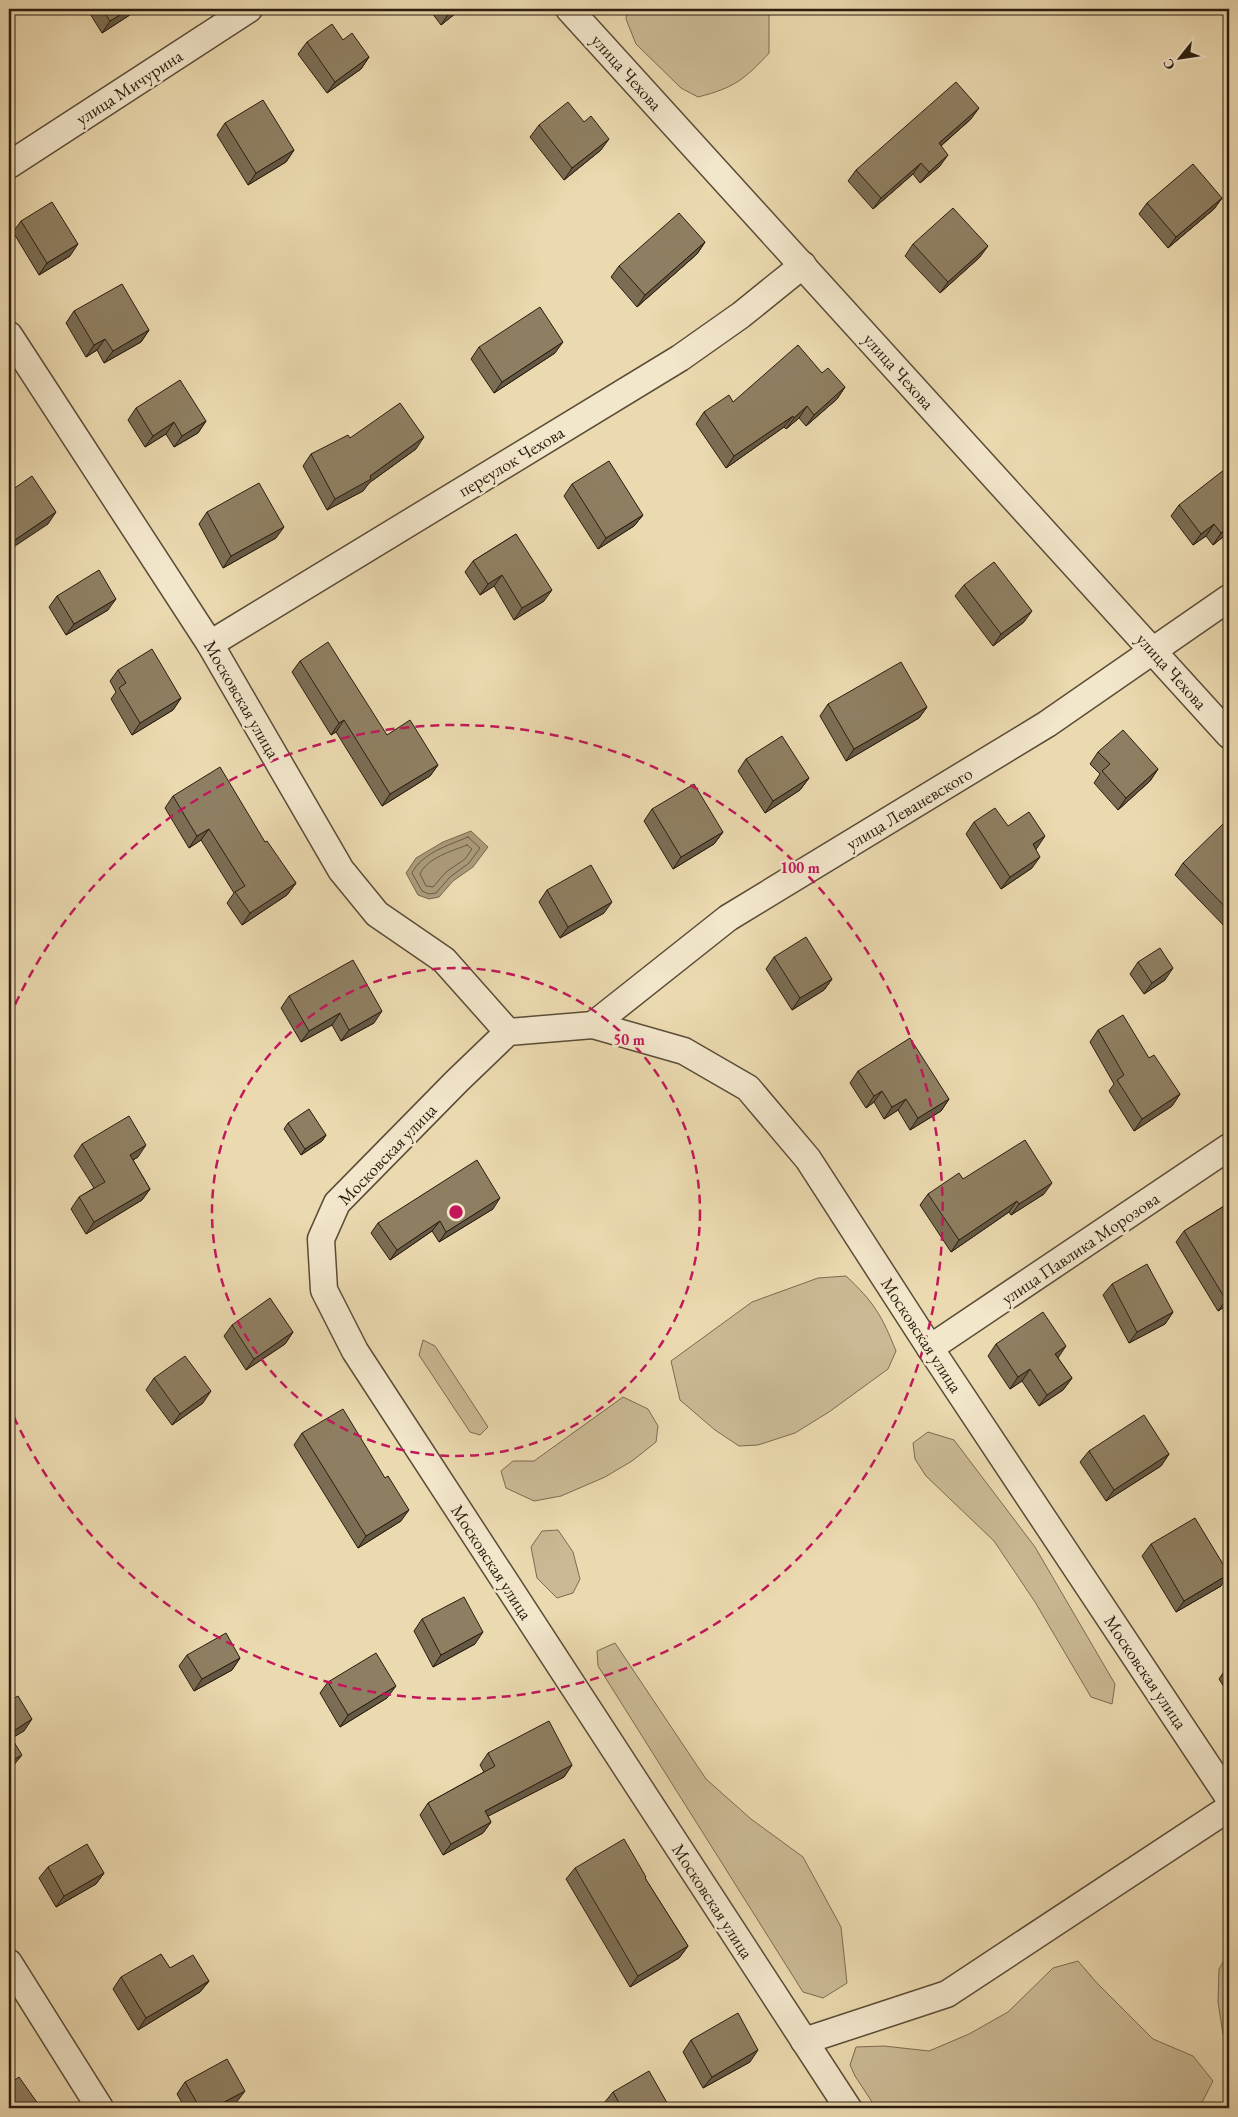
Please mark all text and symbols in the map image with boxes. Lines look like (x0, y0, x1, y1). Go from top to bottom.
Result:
street label: улица Чехова (586, 29, 668, 116)
north arrow (1156, 32, 1206, 82)
street label: улица Мичурина (71, 43, 187, 130)
text: С (1158, 56, 1179, 73)
street label: улица Чехова (858, 328, 940, 415)
street label: переулок Чехова (454, 420, 569, 502)
street label: улица Чехова (1131, 628, 1213, 715)
street label: Московская улица (199, 636, 286, 763)
street label: улица Леваневского (841, 761, 977, 855)
text: 100 m (780, 858, 820, 877)
text: 50 m (613, 1030, 645, 1049)
street label: Московская улица (333, 1098, 442, 1210)
street label: улица Павлика Морозова (997, 1186, 1164, 1309)
centre of rings (447, 1203, 465, 1221)
street label: Московская улица (876, 1273, 968, 1398)
street label: Московская улица (446, 1500, 538, 1625)
street label: Московская улица (1099, 1610, 1193, 1734)
street label: Московская улица (667, 1839, 759, 1964)

